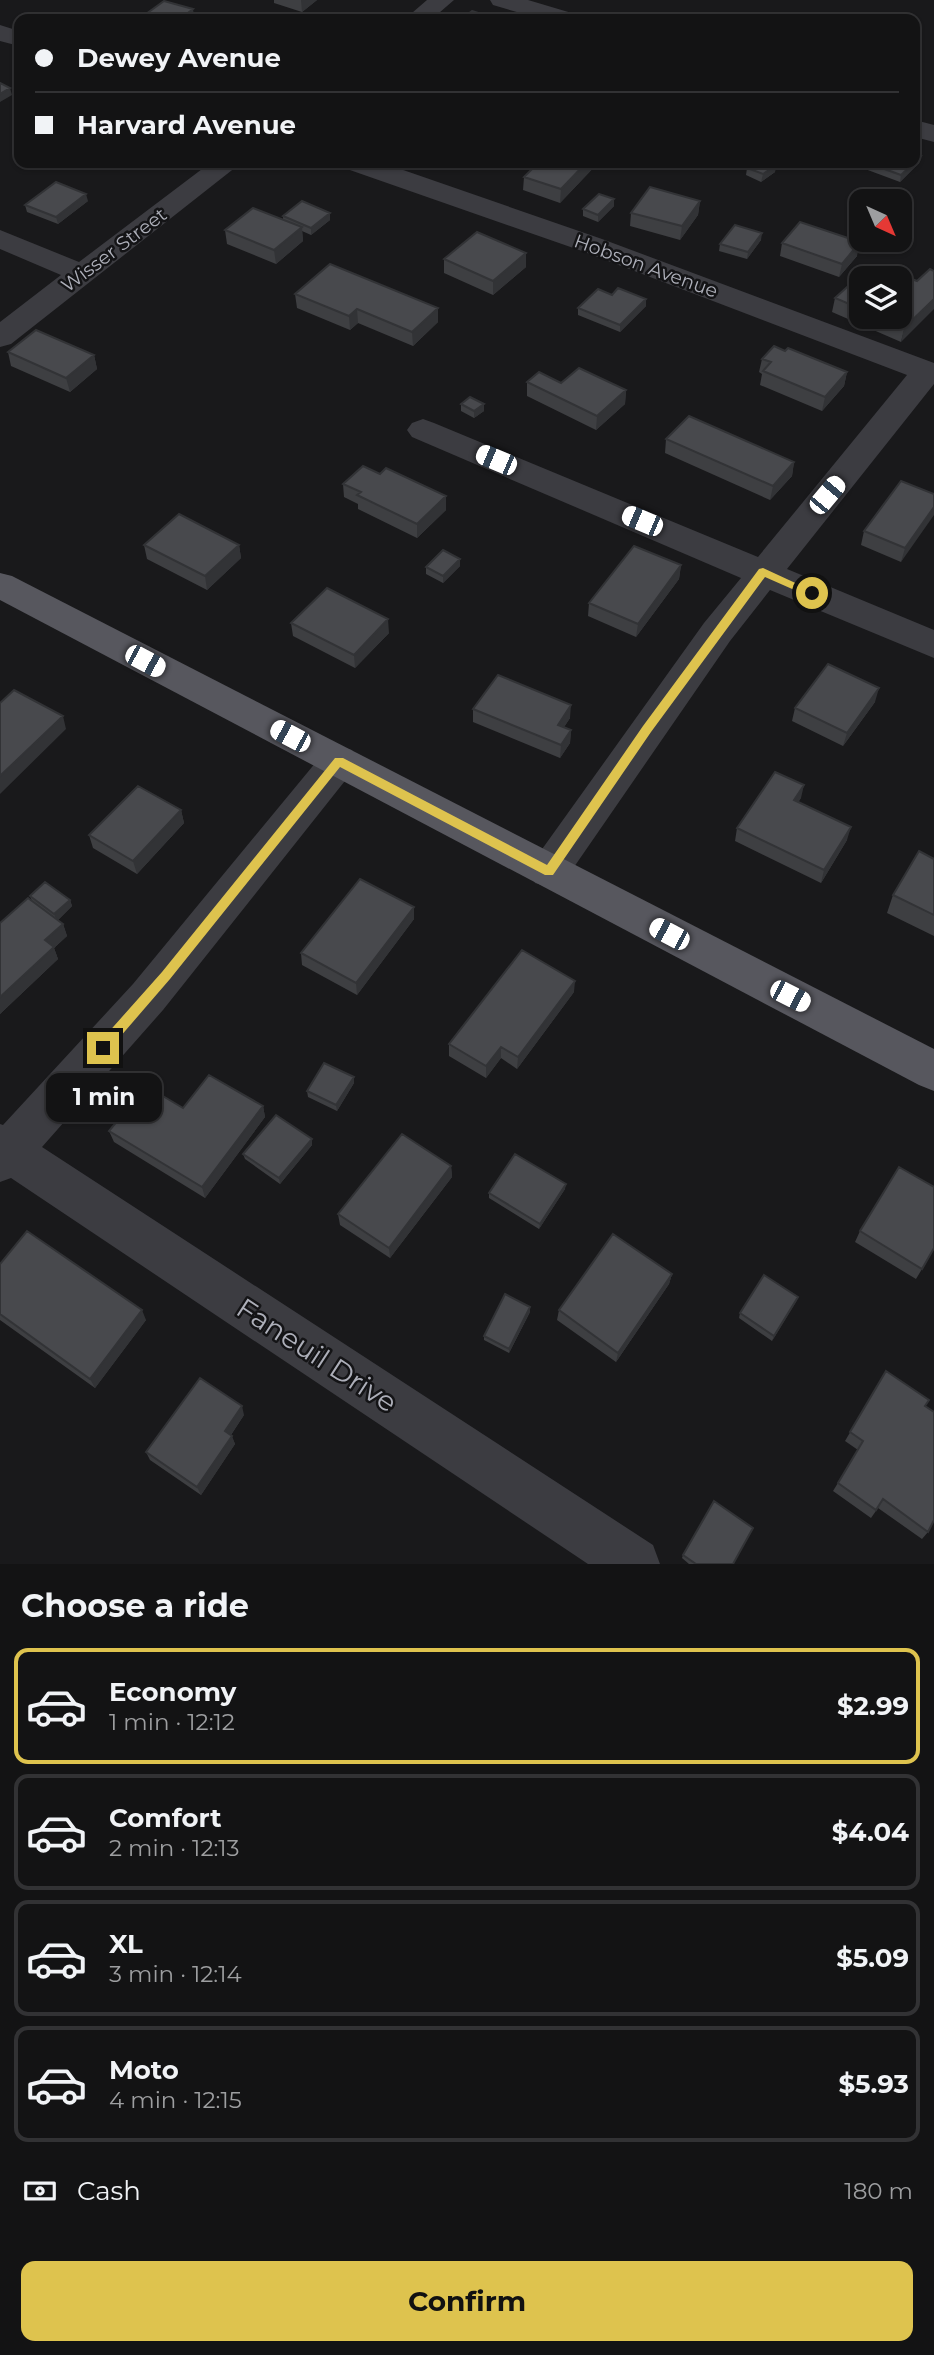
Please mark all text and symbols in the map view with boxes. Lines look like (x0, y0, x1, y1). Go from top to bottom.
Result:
text: Dewey Avenue (77, 42, 281, 74)
text: Harvard Avenue (77, 109, 296, 141)
north arrow (849, 189, 912, 252)
map controls (849, 189, 912, 329)
street label: Wisser Street (57, 203, 171, 297)
street label: Hobson Avenue (571, 229, 721, 303)
button: layers (849, 266, 912, 329)
car (473, 442, 520, 478)
car (806, 472, 849, 518)
car (619, 503, 666, 539)
route start (796, 577, 828, 609)
car (122, 642, 169, 680)
car (267, 717, 314, 755)
car (646, 915, 693, 953)
car (767, 977, 814, 1015)
route end (87, 1032, 119, 1064)
callout: 1 min (45, 1072, 161, 1122)
text: 1 min (73, 1083, 135, 1111)
street label: Faneuil Drive (231, 1291, 403, 1419)
text: Choose a ride (21, 1586, 249, 1625)
icon: car (25, 1675, 88, 1738)
text: Economy (109, 1676, 236, 1708)
text: $2.99 (837, 1690, 909, 1722)
text: 1 min · 12:12 (109, 1708, 235, 1736)
icon: car (25, 1801, 88, 1864)
text: Comfort (109, 1802, 221, 1834)
text: $4.04 (832, 1816, 909, 1848)
text: 2 min · 12:13 (109, 1834, 240, 1862)
icon: car (25, 1927, 88, 1990)
text: XL (109, 1928, 143, 1960)
text: $5.09 (836, 1942, 909, 1974)
text: 3 min · 12:14 (109, 1960, 242, 1988)
icon: car (25, 2053, 88, 2116)
text: Moto (109, 2054, 179, 2086)
text: $5.93 (838, 2068, 909, 2100)
text: 4 min · 12:15 (109, 2086, 242, 2114)
icon: cash (21, 2172, 59, 2210)
text: Cash (77, 2175, 141, 2207)
text: 180 m (844, 2177, 913, 2205)
button: Confirm (21, 2261, 913, 2341)

